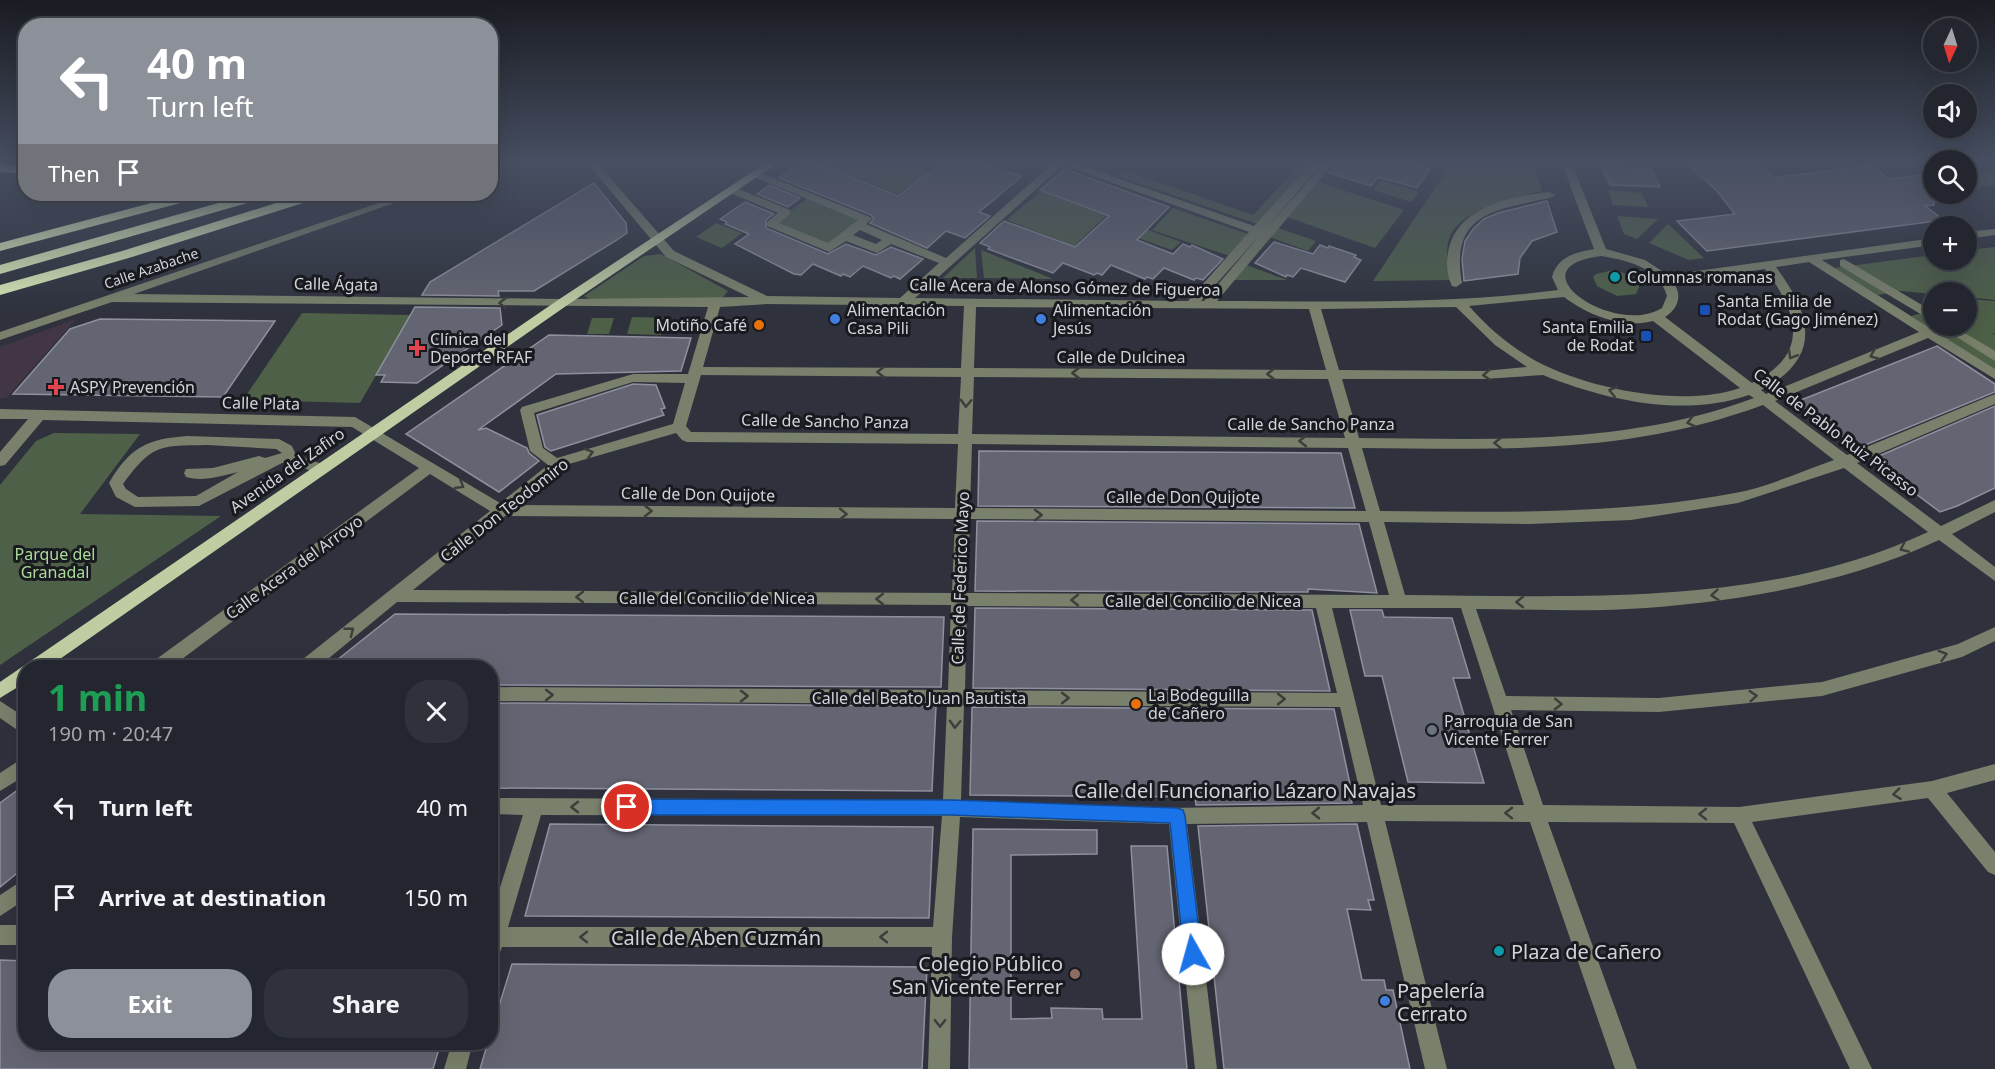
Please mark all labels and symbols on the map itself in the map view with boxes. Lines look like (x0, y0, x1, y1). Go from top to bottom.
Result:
north arrow (1923, 18, 1977, 72)
street label: Calle Azabache (101, 243, 201, 293)
place label: Columnas romanas (1627, 266, 1773, 288)
marker: Columnas romanas (1608, 270, 1622, 284)
street label: Calle Ágata (294, 272, 378, 296)
street label: Calle Acera de Alonso Gómez de Figueroa (909, 273, 1221, 301)
place label: Santa Emilia de Rodat (Gago Jiménez) (1717, 290, 1878, 330)
one-way arrow (499, 297, 508, 309)
place label: Alimentación Casa Pili (847, 299, 945, 339)
place label: Alimentación Jesús (1051, 299, 1151, 339)
marker: Santa Emilia de Rodat (Gago Jiménez) (1698, 303, 1712, 317)
marker: Alimentación Casa Pili (828, 312, 842, 326)
marker: Alimentación Jesús (1034, 312, 1048, 326)
place label: Motiño Café (656, 314, 747, 336)
place label: Santa Emilia de Rodat (1542, 316, 1634, 356)
marker: Motiño Café (752, 318, 766, 332)
place label: Clínica del Deporte RFAF (430, 328, 532, 368)
marker: Santa Emilia de Rodat (1639, 329, 1653, 343)
marker: Clínica del Deporte RFAF (408, 339, 426, 357)
street label: Calle de Dulcinea (1057, 346, 1185, 368)
one-way arrow (1870, 348, 1881, 360)
one-way arrow (1787, 349, 1799, 359)
street label: Calle de Pablo Ruiz Picasso (1749, 363, 1923, 501)
one-way arrow (877, 365, 886, 378)
one-way arrow (1072, 367, 1081, 379)
one-way arrow (1267, 368, 1276, 381)
one-way arrow (1483, 368, 1492, 381)
place label: ASPY Prevención (70, 376, 195, 398)
marker: ASPY Prevención (47, 378, 65, 396)
one-way arrow (1608, 386, 1618, 399)
street label: Calle Plata (222, 391, 300, 415)
one-way arrow (960, 398, 973, 407)
street label: Calle de Sancho Panza (741, 409, 909, 433)
street label: Calle de Sancho Panza (1227, 413, 1395, 435)
one-way arrow (1687, 414, 1697, 427)
street label: Avenida del Zafiro (225, 422, 349, 518)
one-way arrow (1299, 435, 1308, 447)
one-way arrow (1494, 437, 1503, 450)
one-way arrow (584, 447, 594, 460)
street label: Calle Don Teodomiro (435, 453, 573, 567)
one-way arrow (454, 477, 464, 489)
street label: Calle de Don Quijote (621, 482, 775, 506)
street label: Calle de Don Quijote (1106, 486, 1260, 508)
street label: Calle de Federico Mayo (946, 491, 974, 665)
one-way arrow (643, 505, 652, 518)
one-way arrow (838, 508, 847, 520)
one-way arrow (1033, 509, 1042, 521)
street label: Calle Acera del Arroyo (221, 510, 367, 624)
one-way arrow (1899, 541, 1910, 553)
park label: Parque del Granadal (15, 543, 95, 583)
street label: Calle del Concilio de Nicea (619, 587, 815, 609)
one-way arrow (1710, 588, 1720, 601)
street label: Calle del Concilio de Nicea (1105, 590, 1301, 612)
one-way arrow (576, 591, 585, 603)
one-way arrow (876, 593, 885, 605)
one-way arrow (1071, 594, 1080, 606)
one-way arrow (1516, 596, 1525, 608)
one-way arrow (344, 628, 355, 639)
one-way arrow (1937, 650, 1948, 662)
place label: La Bodeguilla de Cañero (1148, 684, 1250, 724)
street label: Calle del Beato Juan Bautista (812, 687, 1026, 709)
one-way arrow (544, 688, 553, 701)
one-way arrow (739, 690, 748, 702)
one-way arrow (1748, 690, 1758, 703)
one-way arrow (1060, 692, 1069, 705)
one-way arrow (1276, 693, 1285, 706)
marker: La Bodeguilla de Cañero (1129, 697, 1143, 711)
one-way arrow (1554, 697, 1563, 710)
place label: Parroquia de San Vicente Ferrer (1444, 710, 1573, 750)
one-way arrow (948, 719, 961, 728)
marker: Parroquia de San Vicente Ferrer (1425, 723, 1439, 737)
street label: Calle del Funcionario Lázaro Navajas (1074, 777, 1416, 804)
pin (601, 781, 652, 832)
one-way arrow (1893, 787, 1902, 800)
one-way arrow (571, 801, 580, 813)
one-way arrow (1312, 807, 1321, 820)
one-way arrow (1504, 807, 1513, 819)
one-way arrow (1699, 808, 1708, 821)
position arrow (1161, 922, 1225, 986)
street label: Calle de Aben Cuzmán (611, 924, 821, 951)
one-way arrow (579, 931, 588, 943)
one-way arrow (879, 931, 888, 943)
place label: Plaza de Cañero (1511, 938, 1662, 965)
marker: Plaza de Cañero (1492, 944, 1506, 958)
place label: Colegio Público San Vicente Ferrer (892, 950, 1063, 1000)
marker: Colegio Público San Vicente Ferrer (1068, 967, 1082, 981)
place label: Papelería Cerrato (1397, 977, 1485, 1027)
marker: Papelería Cerrato (1378, 994, 1392, 1008)
one-way arrow (934, 1019, 946, 1028)

